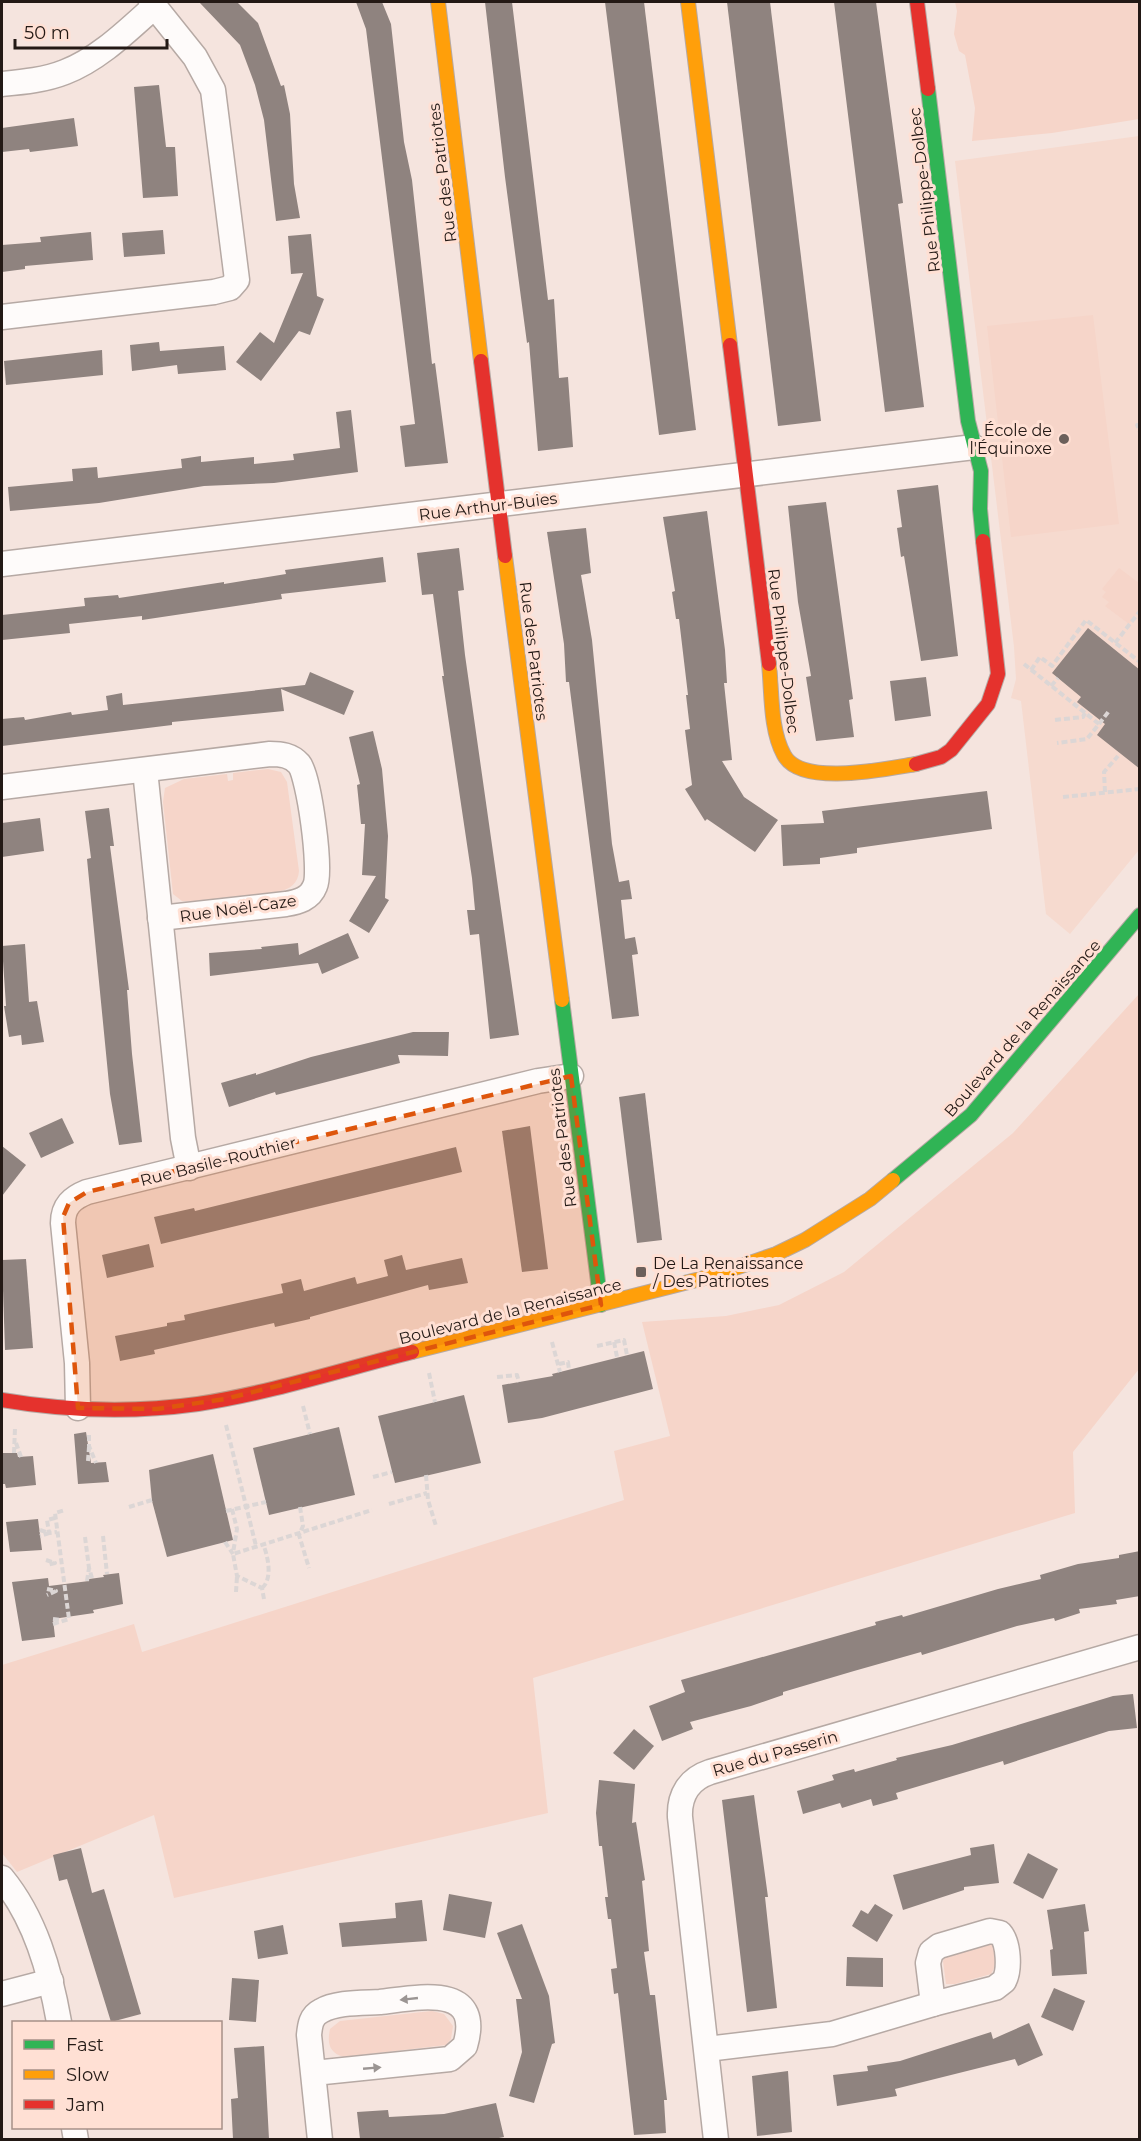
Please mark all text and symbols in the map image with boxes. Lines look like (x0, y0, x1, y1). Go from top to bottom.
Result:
scale bar (15, 12, 166, 50)
text: 50 m (24, 22, 70, 44)
street label: Rue des Patriotes (425, 102, 460, 244)
street label: Rue Philippe-Dolbec (905, 106, 944, 274)
place label: École de l'Équinoxe (969, 421, 1052, 458)
marker: École de l'Équinoxe (1057, 432, 1071, 446)
street label: Rue Arthur-Buies (418, 489, 559, 524)
street label: Rue Philippe-Dolbec (764, 567, 803, 735)
street label: Rue des Patriotes (516, 580, 551, 722)
street label: Rue Noël-Caze (178, 891, 298, 926)
street label: Boulevard de la Renaissance (940, 936, 1105, 1121)
street label: Rue des Patriotes (545, 1067, 580, 1209)
street label: Rue Basile-Routhier (138, 1133, 298, 1190)
place label: De La Renaissance / Des Patriotes (652, 1254, 803, 1291)
marker: De La Renaissance / Des Patriotes (634, 1265, 648, 1279)
street label: Boulevard de la Renaissance (397, 1275, 623, 1348)
street label: Rue du Passerin (710, 1727, 840, 1780)
one-way arrow (400, 1994, 419, 2003)
legend (12, 2021, 222, 2129)
text: Fast (66, 2034, 104, 2056)
one-way arrow (362, 2063, 381, 2073)
text: Slow (66, 2064, 109, 2086)
text: Jam (65, 2094, 105, 2116)

